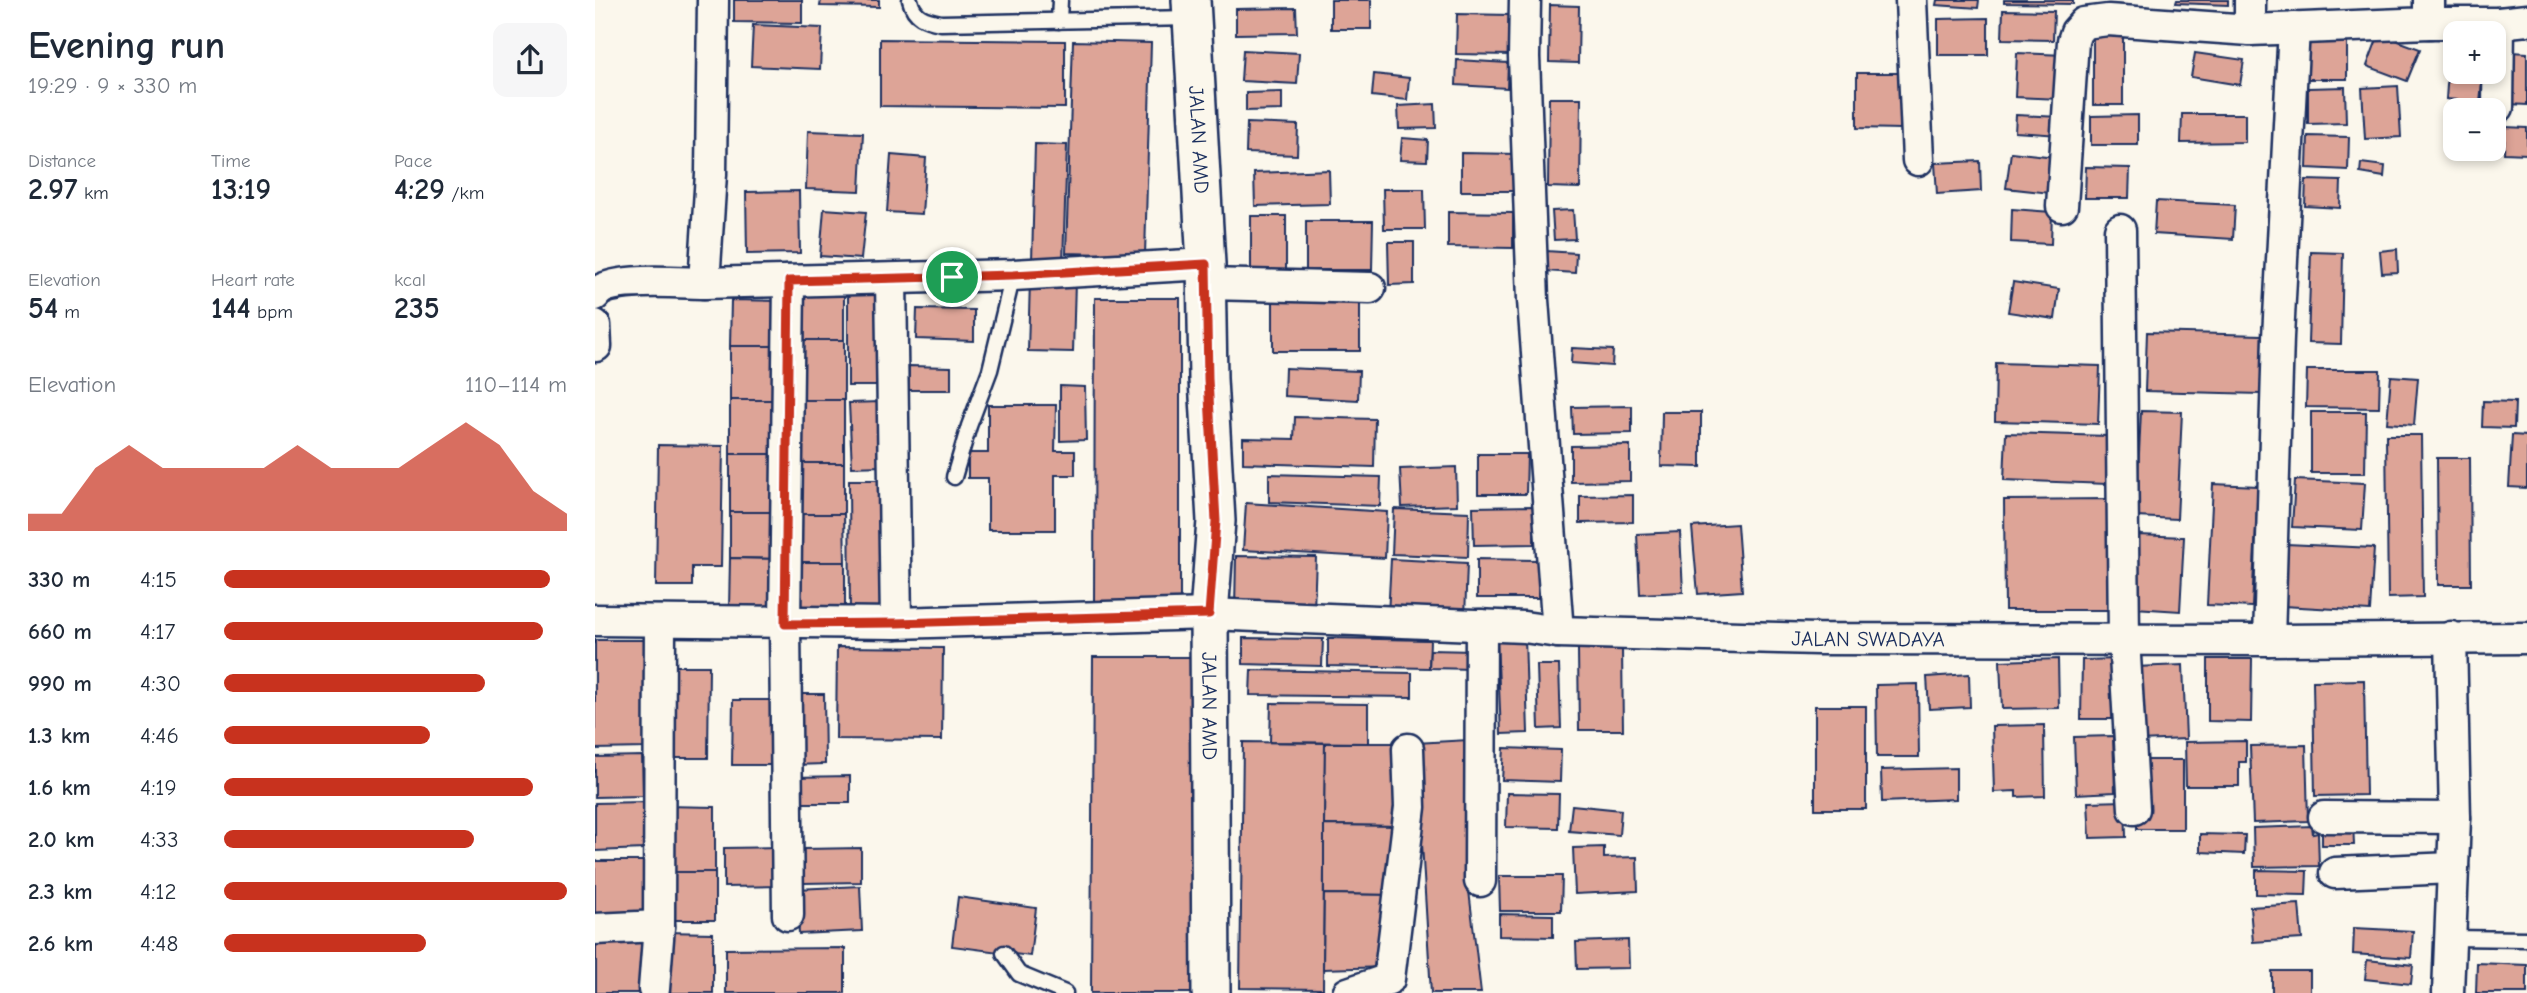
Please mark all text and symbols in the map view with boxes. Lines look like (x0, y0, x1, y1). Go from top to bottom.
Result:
map controls (2443, 21, 2506, 161)
button: + (2443, 21, 2506, 84)
button: share (493, 23, 567, 97)
text: Evening run (28, 24, 225, 68)
text: 19:29 · 9 × 330 m (28, 72, 197, 99)
street label: JALAN AMD (1184, 85, 1214, 195)
button: − (2443, 98, 2506, 161)
text: Distance (28, 150, 96, 172)
text: Time (211, 150, 250, 172)
text: Pace (394, 150, 432, 172)
text: 2.97 (28, 172, 78, 207)
text: 13:19 (211, 172, 271, 207)
text: 4:29 (394, 172, 445, 207)
text: km (78, 182, 109, 204)
text: /km (445, 182, 484, 204)
pin (922, 247, 982, 307)
icon: arrive (933, 258, 971, 296)
text: Elevation (28, 269, 101, 291)
text: Heart rate (211, 269, 295, 291)
text: kcal (394, 269, 426, 291)
text: 54 (28, 291, 58, 326)
text: 144 (211, 291, 251, 326)
text: 235 (394, 291, 440, 326)
text: m (58, 301, 80, 323)
text: bpm (251, 301, 293, 323)
text: Elevation (28, 371, 116, 398)
text: 110–114 m (465, 371, 567, 398)
text: 330 m (28, 566, 90, 593)
text: 4:15 (140, 566, 177, 593)
text: 660 m (28, 618, 92, 645)
text: 4:17 (140, 618, 175, 645)
street label: JALAN SWADAYA (1791, 626, 1945, 651)
street label: JALAN AMD (1197, 652, 1222, 760)
text: 990 m (28, 670, 92, 697)
text: 4:30 (140, 670, 181, 697)
text: 1.3 km (28, 722, 90, 749)
text: 4:46 (140, 722, 179, 749)
text: 1.6 km (28, 774, 91, 801)
text: 4:19 (140, 774, 177, 801)
text: 2.0 km (28, 826, 94, 853)
text: 4:33 (140, 826, 179, 853)
text: 2.3 km (28, 878, 93, 905)
text: 4:12 (140, 878, 176, 905)
text: 2.6 km (28, 930, 93, 957)
text: 4:48 (140, 930, 178, 957)

